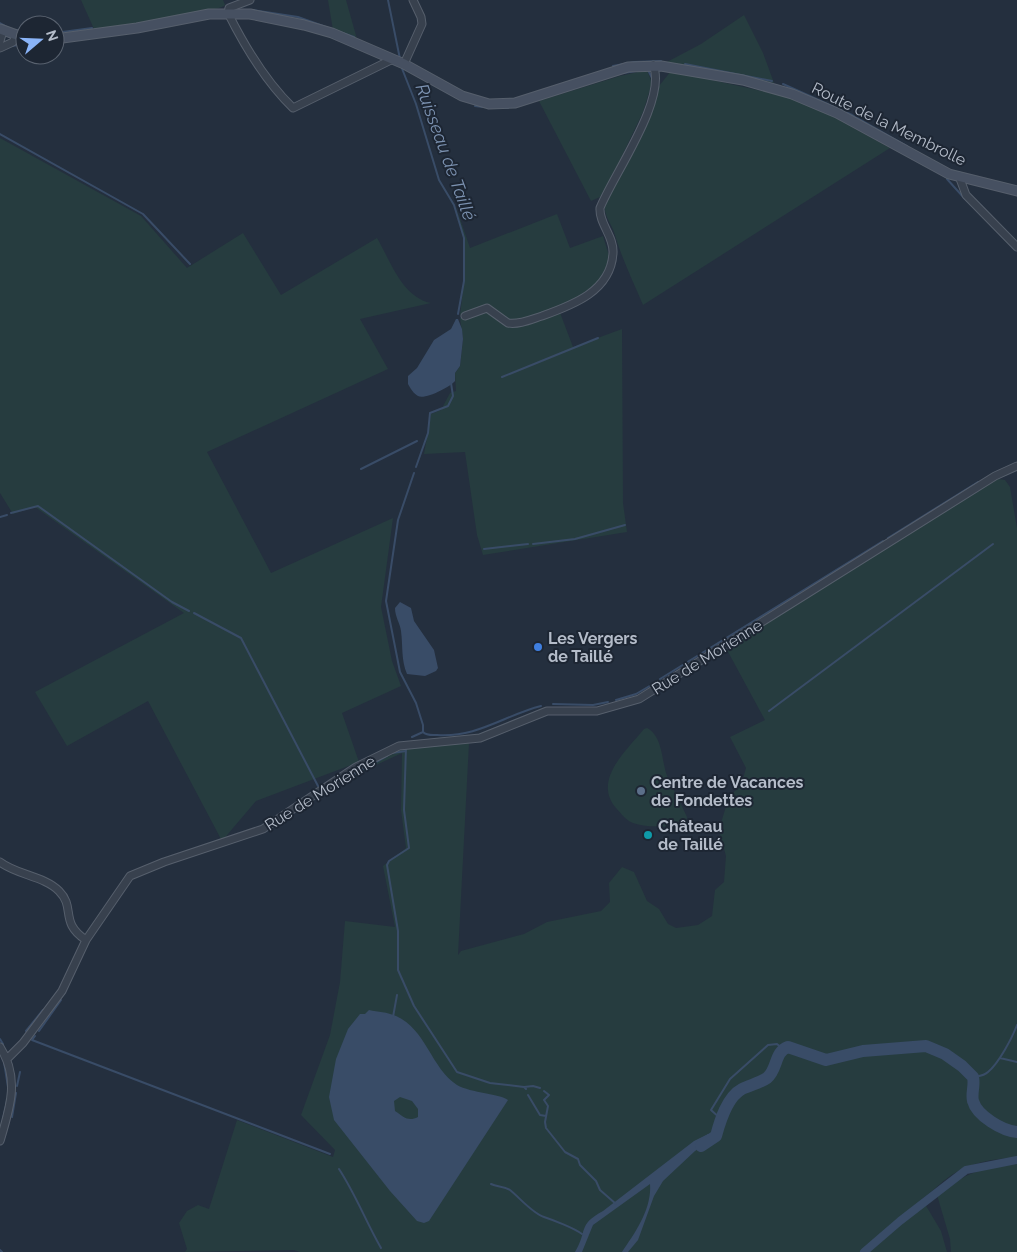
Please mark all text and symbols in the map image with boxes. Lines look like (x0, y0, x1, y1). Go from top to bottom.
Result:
north arrow (15, 15, 65, 65)
text: N (43, 28, 62, 43)
street label: Route de la Membrolle (809, 78, 969, 170)
water label: Ruisseau de Taillé (412, 81, 481, 224)
street label: Rue de Morienne (648, 615, 766, 699)
place label: Les Vergers de Taillé (548, 629, 637, 666)
marker: Les Vergers de Taillé (532, 641, 544, 653)
street label: Rue de Morienne (261, 751, 379, 835)
place label: Centre de Vacances de Fondettes (651, 773, 803, 810)
marker: Centre de Vacances de Fondettes (635, 785, 647, 797)
place label: Château de Taillé (658, 817, 723, 854)
marker: Château de Taillé (642, 829, 654, 841)

